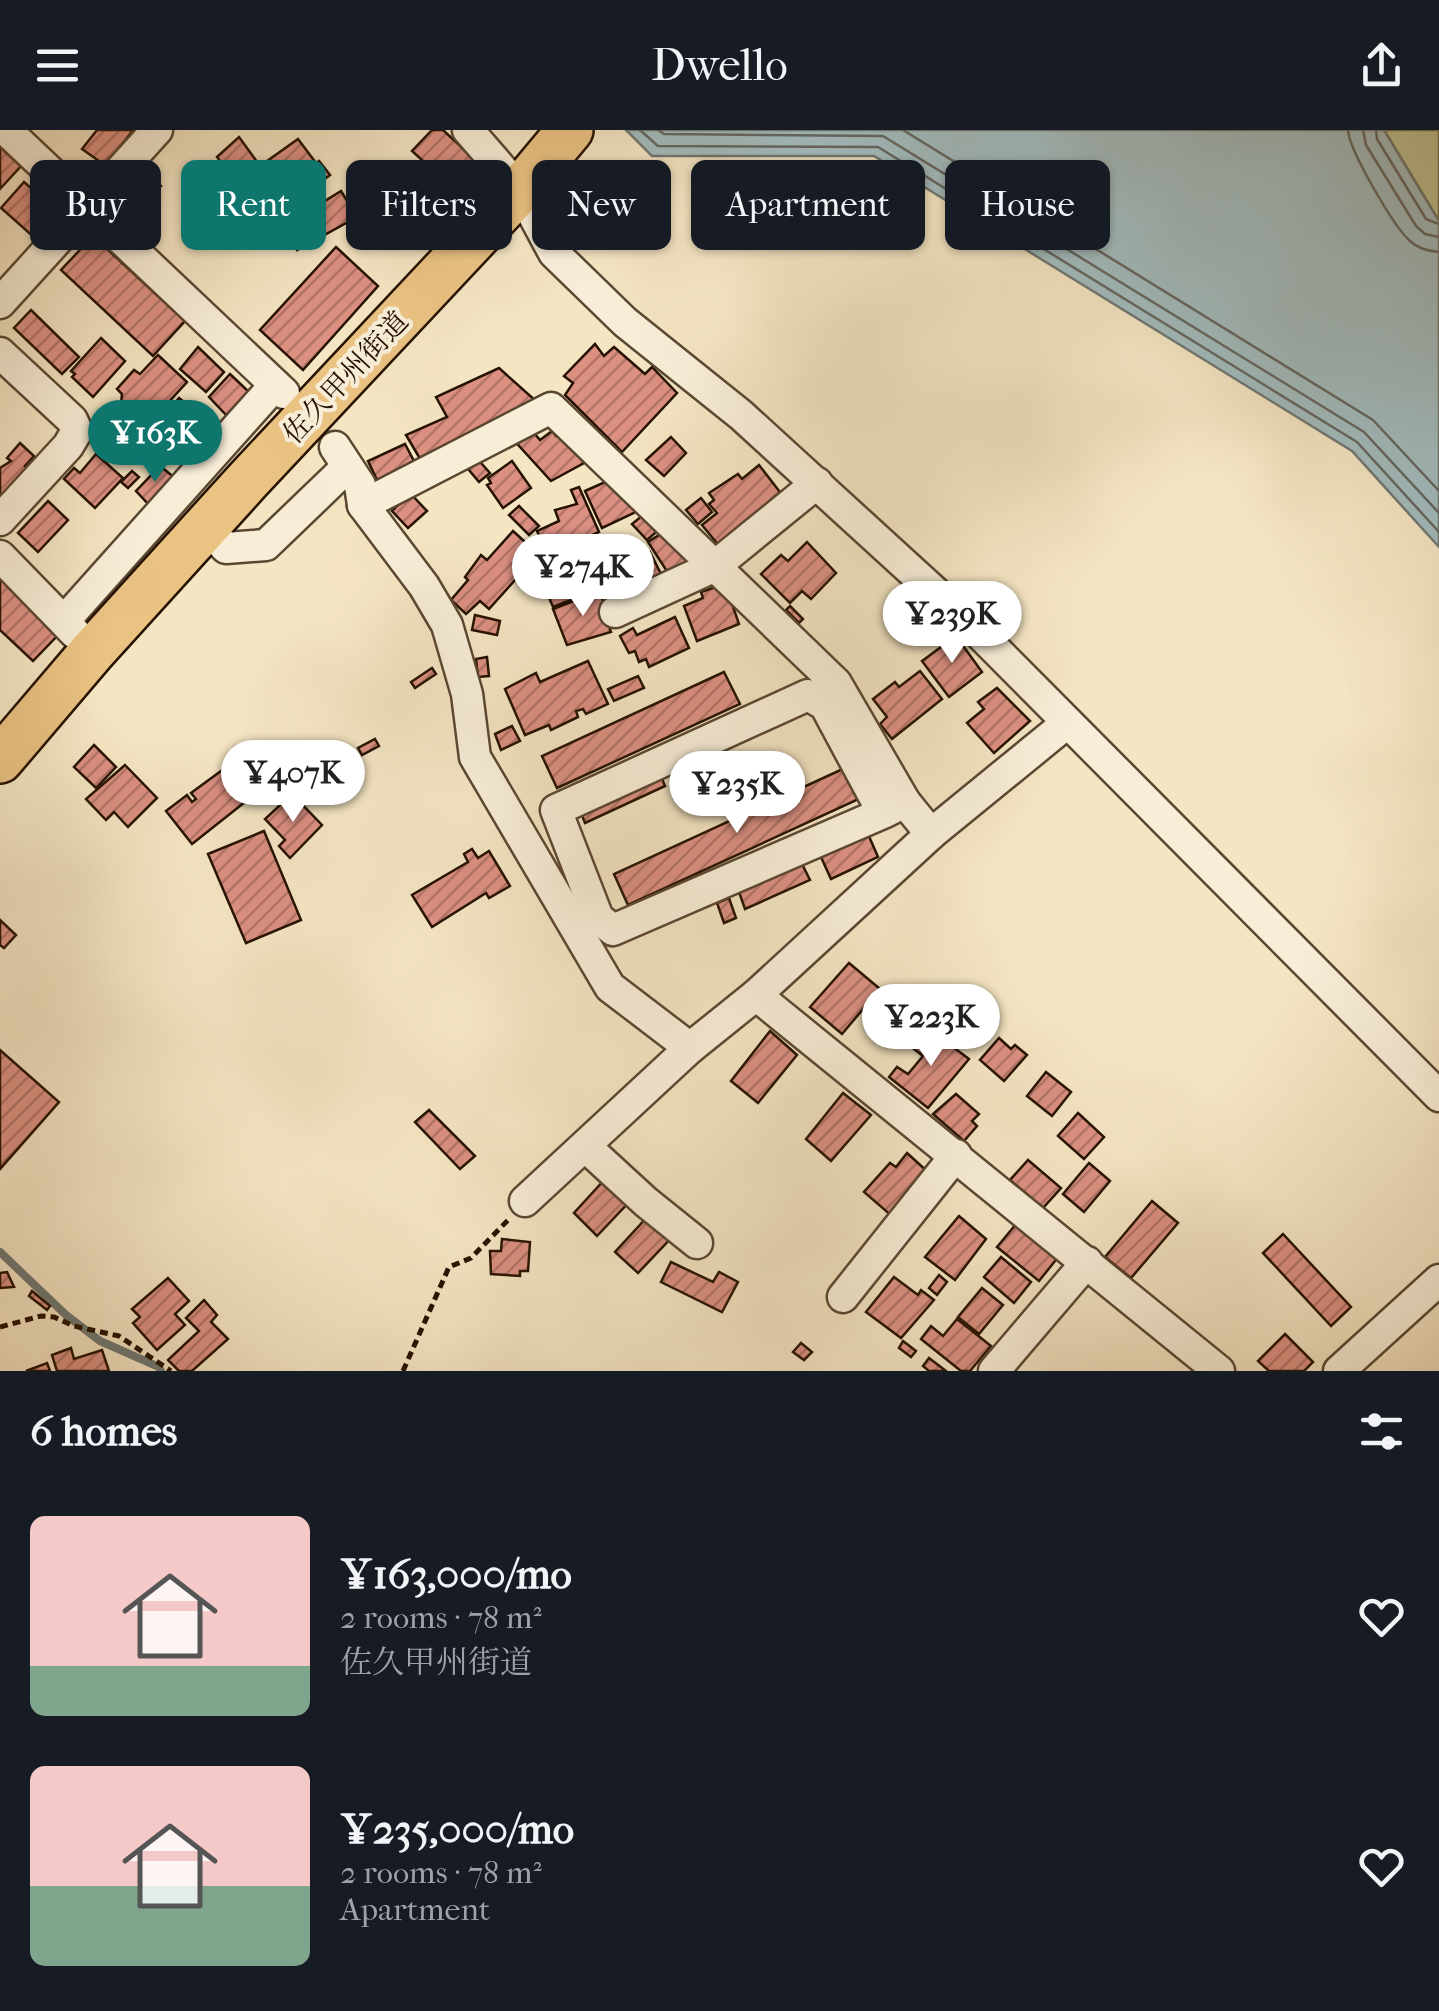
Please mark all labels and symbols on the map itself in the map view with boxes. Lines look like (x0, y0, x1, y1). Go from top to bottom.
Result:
street label: 佐久甲州街道 (276, 305, 415, 450)
pin: ¥163K (85, 400, 225, 485)
pin: ¥274K (513, 534, 653, 619)
pin: ¥239K (882, 581, 1022, 666)
pin: ¥407K (223, 740, 363, 825)
pin: ¥235K (667, 751, 807, 836)
pin: ¥223K (861, 984, 1001, 1069)

